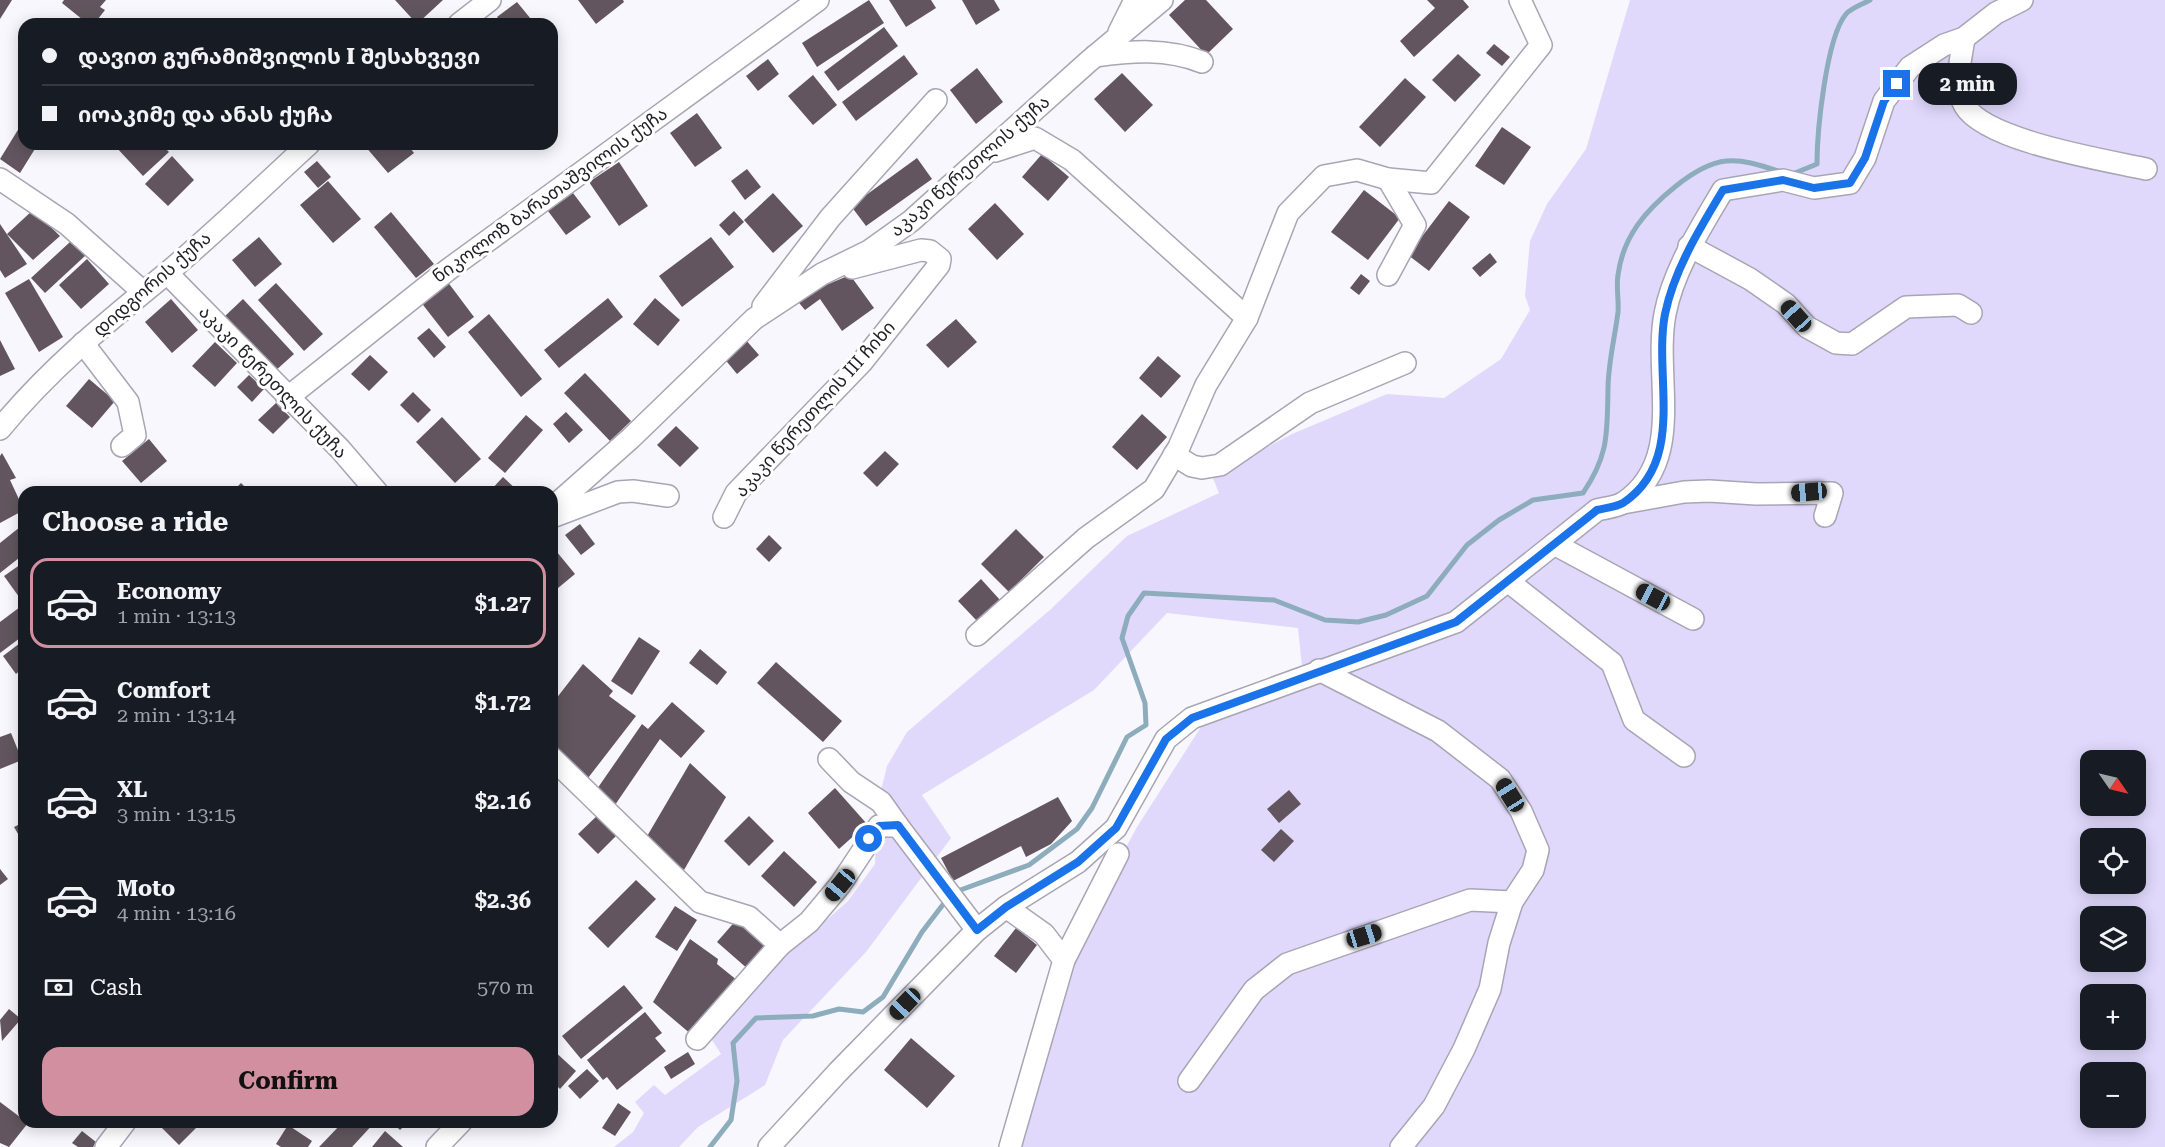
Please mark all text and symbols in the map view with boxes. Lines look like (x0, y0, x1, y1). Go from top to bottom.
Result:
text: დავით გურამიშვილის I შესახვევი (78, 44, 480, 69)
callout: 2 min (1918, 63, 2017, 105)
route end (1883, 70, 1910, 97)
text: 2 min (1940, 72, 1995, 96)
street label: აკაკი წერეთლის ქუჩა (886, 91, 1054, 241)
text: იოაკიმე და ანას ქუჩა (78, 102, 333, 127)
street label: ნიკოლოზ ბარათაშვილის ქუჩა (428, 102, 672, 288)
street label: დიდგორის ქუჩა (89, 227, 215, 341)
car (1777, 297, 1815, 335)
street label: აკაკი წერეთლის ქუჩა (194, 301, 352, 463)
street label: აკაკი წერეთლის III ჩიხი (730, 316, 900, 502)
car (1790, 481, 1828, 503)
text: Choose a ride (42, 506, 228, 538)
icon: car (45, 576, 99, 630)
text: Economy (117, 579, 221, 604)
car (1633, 581, 1673, 613)
text: $1.27 (475, 591, 531, 616)
text: 1 min · 13:13 (117, 604, 236, 628)
icon: car (45, 675, 99, 729)
text: Comfort (117, 678, 210, 703)
text: $1.72 (475, 690, 531, 715)
text: 2 min · 13:14 (117, 703, 236, 727)
north arrow (2080, 750, 2146, 816)
map controls (2080, 750, 2146, 1128)
icon: car (45, 774, 99, 828)
car (1493, 775, 1527, 815)
text: XL (117, 777, 147, 802)
text: $2.16 (475, 789, 531, 814)
text: 3 min · 13:15 (117, 802, 236, 826)
route start (855, 825, 882, 852)
button: locate (2080, 828, 2146, 894)
car (822, 865, 858, 905)
icon: car (45, 873, 99, 927)
text: Moto (117, 876, 175, 901)
text: $2.36 (475, 888, 531, 913)
text: 4 min · 13:16 (117, 901, 236, 925)
button: layers (2080, 906, 2146, 972)
car (1344, 922, 1384, 950)
icon: cash (42, 971, 75, 1004)
text: Cash (90, 975, 142, 1000)
text: 570 m (477, 975, 534, 999)
button: + (2080, 984, 2146, 1050)
car (886, 985, 924, 1023)
button: Confirm (42, 1047, 534, 1116)
button: − (2080, 1062, 2146, 1128)

